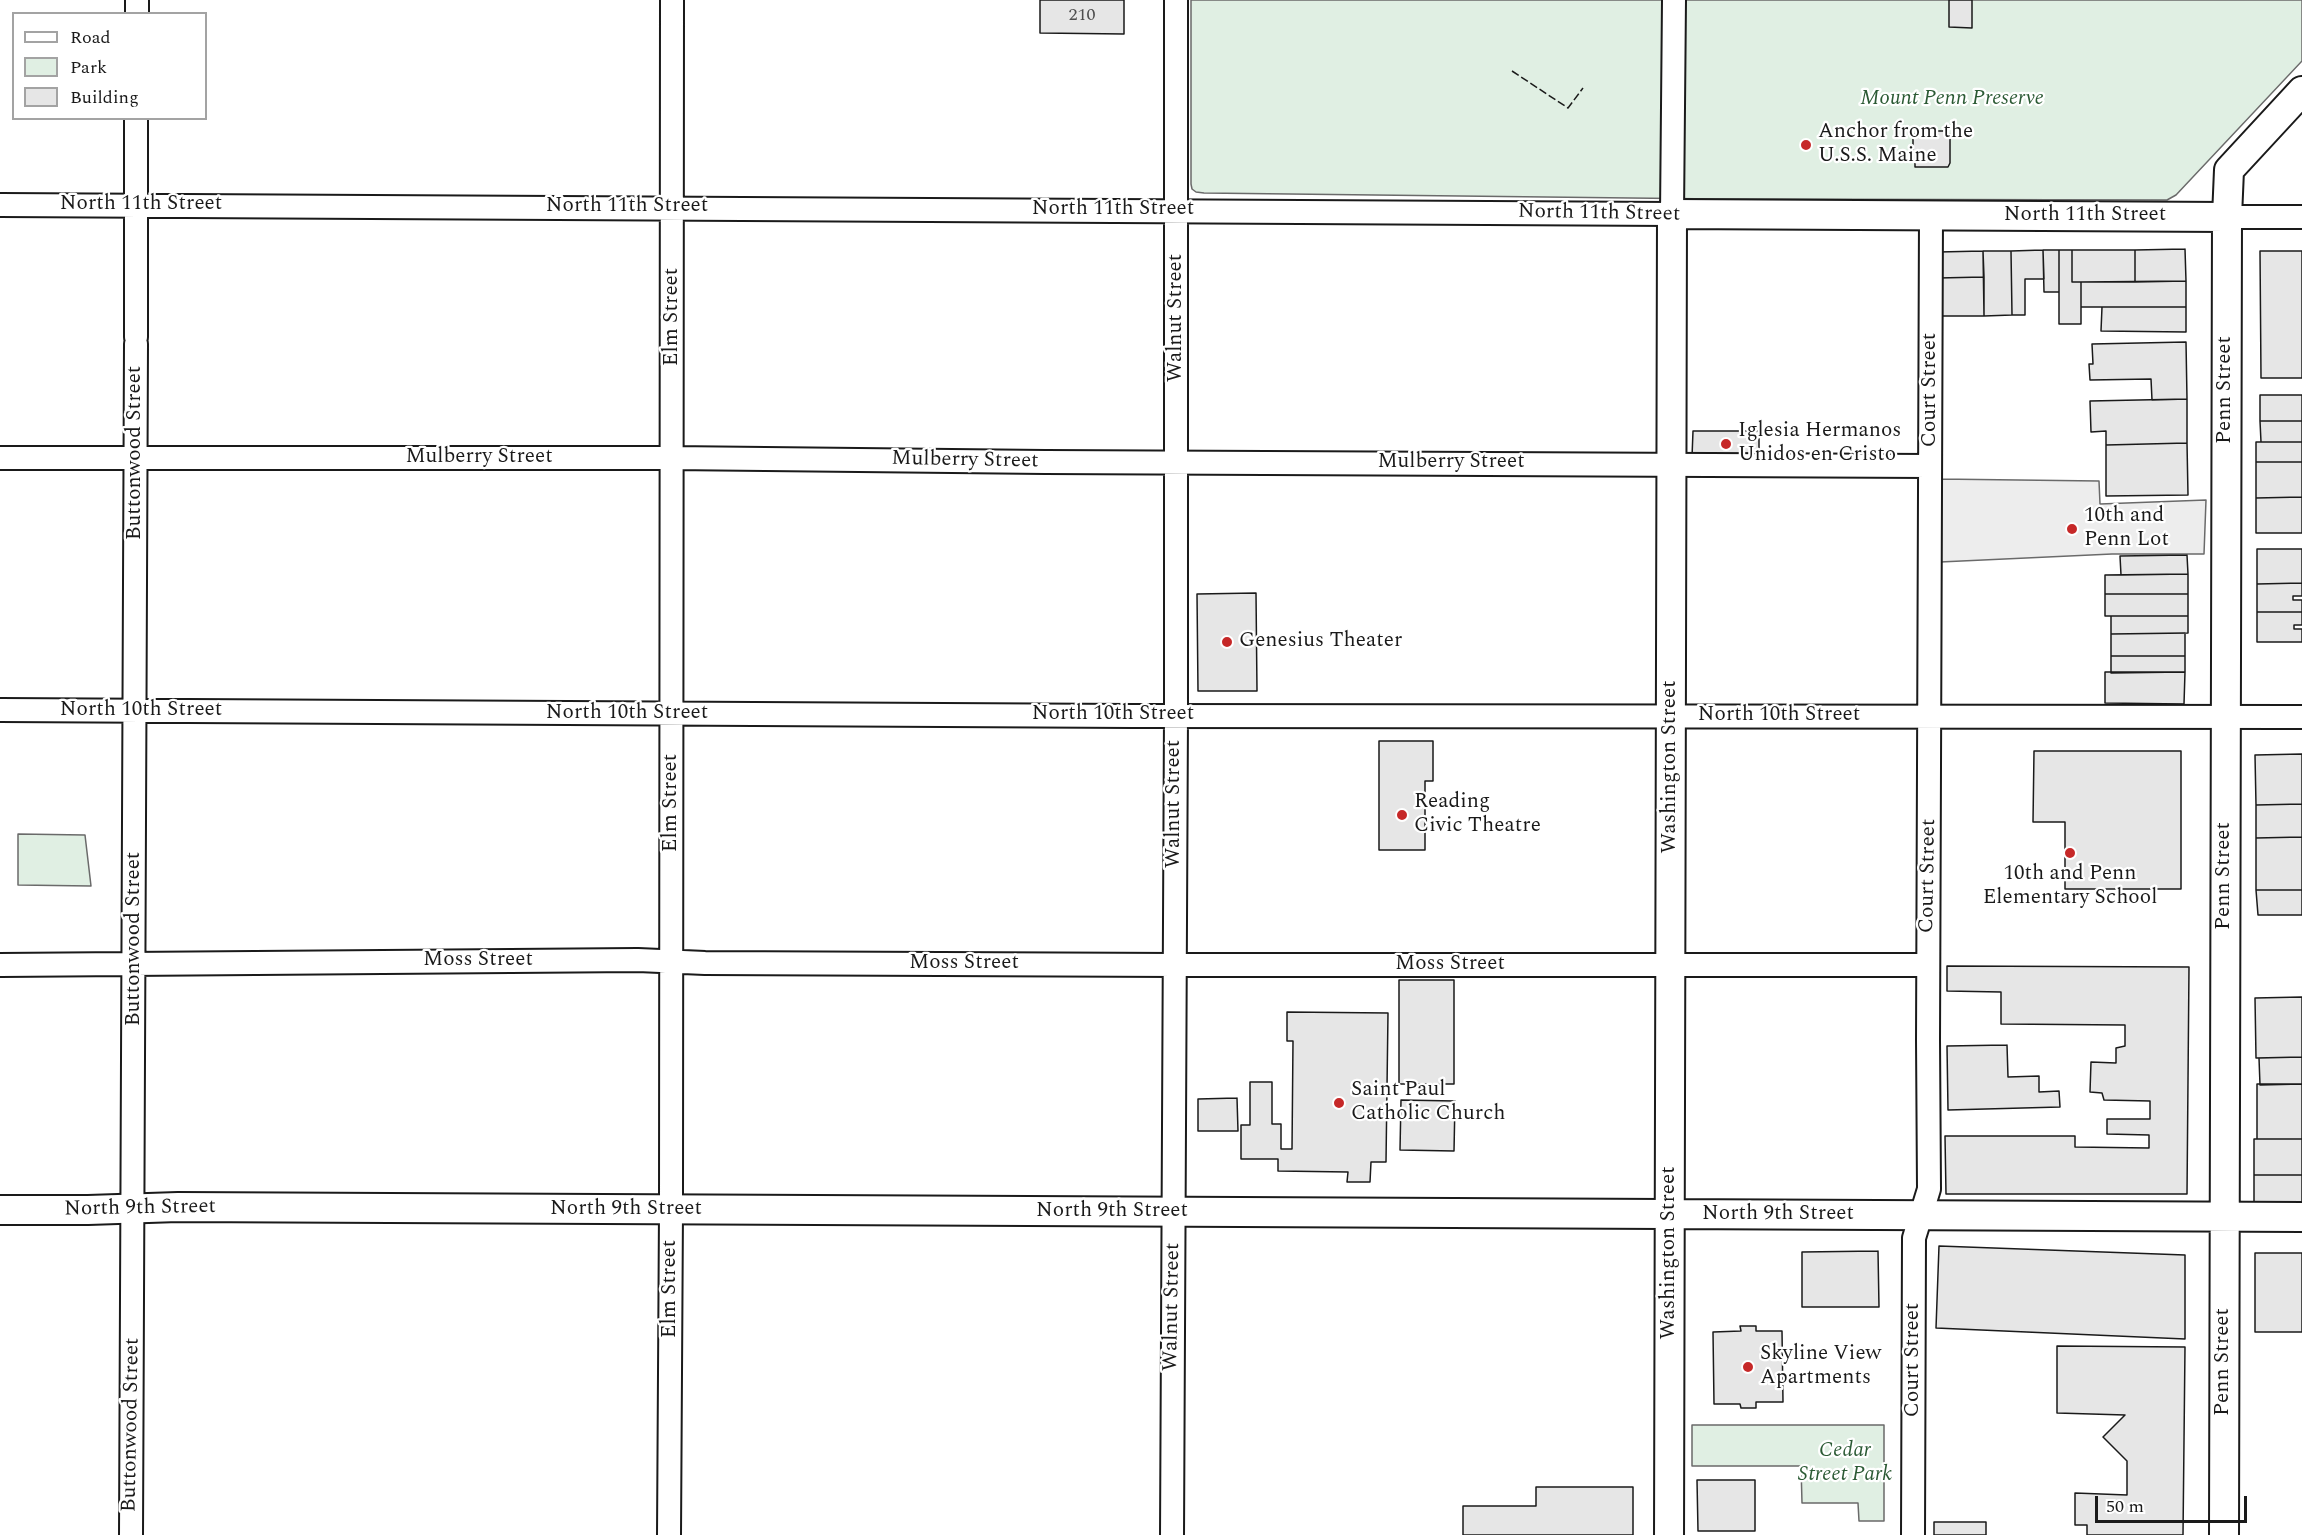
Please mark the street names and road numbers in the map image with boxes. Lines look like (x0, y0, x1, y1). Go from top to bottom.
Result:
street label: North 11th Street (60, 192, 222, 218)
street label: North 11th Street (546, 194, 708, 220)
street label: North 11th Street (1032, 197, 1194, 223)
street label: North 11th Street (1518, 200, 1680, 228)
street label: North 11th Street (2004, 203, 2166, 229)
street label: Walnut Street (1164, 254, 1190, 382)
street label: Elm Street (660, 268, 686, 366)
street label: Court Street (1918, 333, 1944, 447)
street label: Penn Street (2213, 336, 2239, 444)
street label: Buttonwood Street (123, 366, 149, 540)
street label: Mulberry Street (405, 445, 553, 471)
street label: Mulberry Street (891, 447, 1039, 475)
street label: Mulberry Street (1377, 450, 1525, 476)
street label: Washington Street (1658, 680, 1684, 854)
street label: North 10th Street (60, 698, 222, 724)
street label: North 10th Street (546, 701, 708, 727)
street label: North 10th Street (1032, 702, 1194, 728)
street label: North 10th Street (1698, 703, 1860, 729)
street label: Walnut Street (1162, 740, 1188, 868)
street label: Elm Street (659, 754, 685, 852)
street label: Court Street (1915, 819, 1943, 933)
street label: Penn Street (2212, 822, 2238, 930)
street label: Buttonwood Street (122, 852, 148, 1026)
street label: Moss Street (423, 948, 533, 974)
street label: Moss Street (909, 951, 1019, 977)
street label: Moss Street (1395, 952, 1505, 978)
street label: Washington Street (1657, 1166, 1683, 1340)
street label: North 9th Street (64, 1195, 216, 1223)
street label: North 9th Street (550, 1197, 702, 1223)
street label: North 9th Street (1036, 1199, 1188, 1225)
street label: North 9th Street (1702, 1202, 1854, 1228)
street label: Elm Street (658, 1240, 684, 1338)
street label: Walnut Street (1159, 1243, 1187, 1371)
street label: Court Street (1901, 1303, 1927, 1417)
street label: Penn Street (2211, 1308, 2237, 1416)
street label: Buttonwood Street (118, 1337, 146, 1513)

